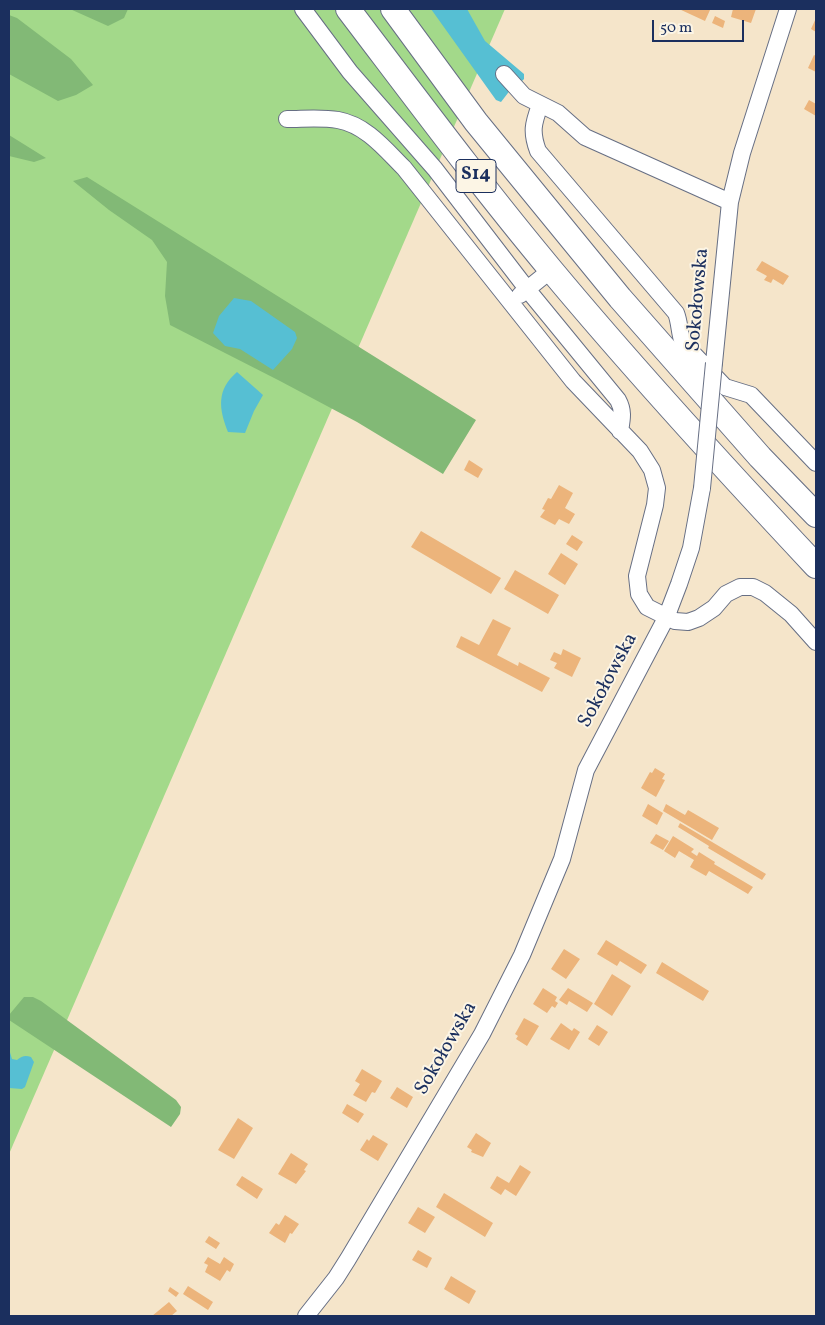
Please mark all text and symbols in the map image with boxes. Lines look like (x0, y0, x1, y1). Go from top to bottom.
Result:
scale bar (655, 10, 748, 42)
text: 50 m (660, 18, 692, 39)
road number: S14 (456, 160, 496, 192)
street label: Sokołowska (683, 247, 715, 353)
street label: Sokołowska (574, 630, 644, 732)
street label: Sokołowska (411, 998, 483, 1100)

